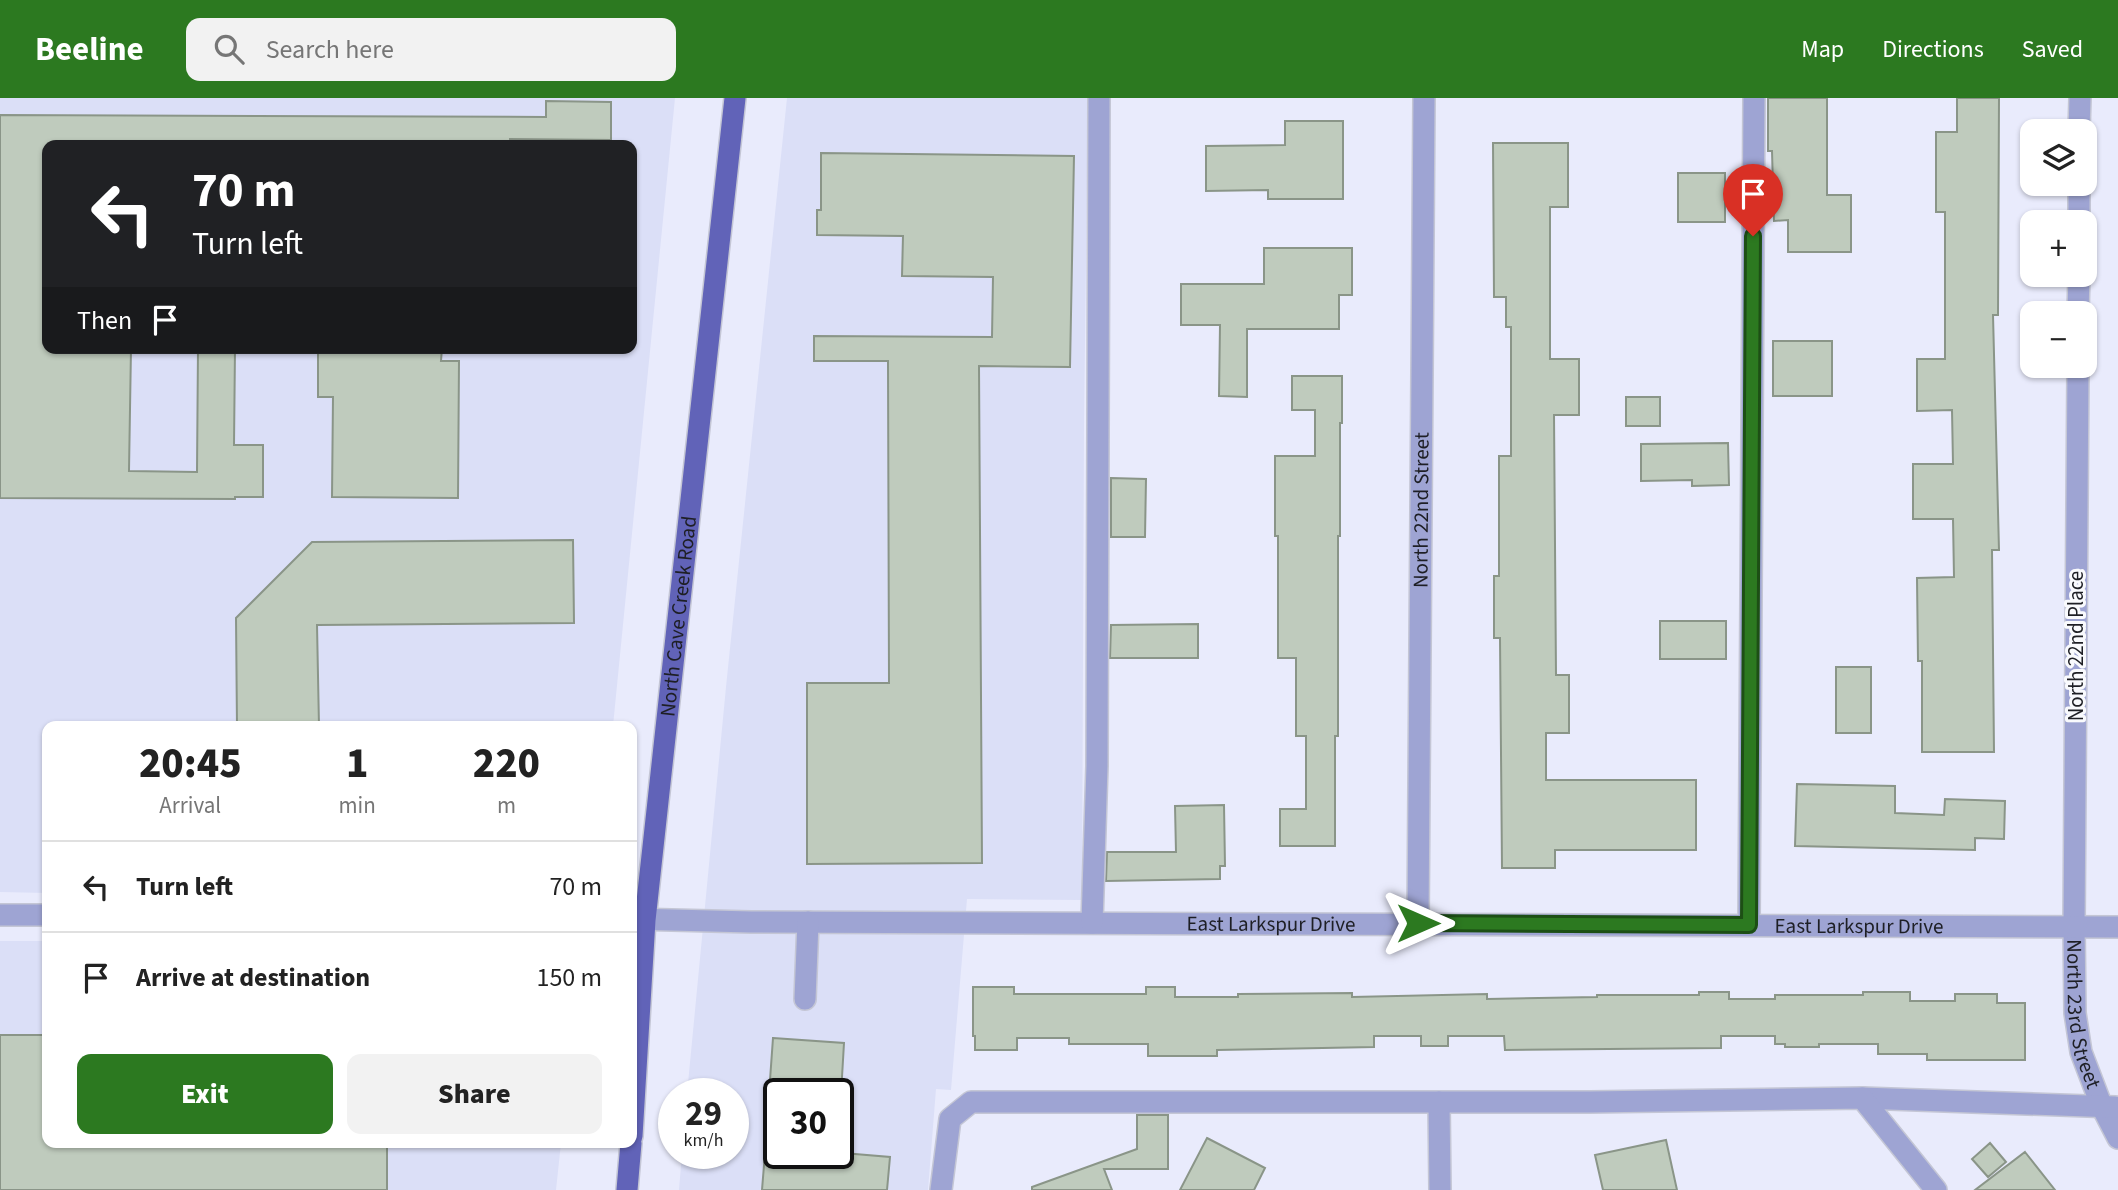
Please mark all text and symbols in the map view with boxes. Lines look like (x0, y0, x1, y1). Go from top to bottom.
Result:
search box (186, 18, 676, 81)
text: Beeline (35, 26, 144, 73)
icon: search (210, 30, 248, 68)
text: Search here (266, 31, 394, 68)
text: Map (1801, 32, 1844, 67)
text: Directions (1882, 32, 1984, 67)
text: Saved (2022, 32, 2083, 67)
map controls (2020, 119, 2097, 378)
button: layers (2020, 119, 2097, 196)
text: 70 m (192, 156, 296, 226)
pin (1723, 164, 1783, 236)
icon: left (77, 168, 168, 259)
icon: arrive (1734, 175, 1772, 213)
button: + (2020, 210, 2097, 287)
text: Turn left (192, 221, 303, 267)
icon: arrive (146, 301, 184, 339)
button: − (2020, 301, 2097, 378)
text: Then (77, 302, 132, 339)
street label: North 22nd Street (1405, 432, 1437, 588)
street label: North Cave Creek Road (652, 514, 704, 718)
street label: North 22nd Place (2061, 571, 2091, 721)
text: 20:45 (139, 734, 242, 794)
text: 1 (346, 734, 368, 794)
text: 220 (473, 734, 540, 794)
text: Arrival (159, 789, 221, 822)
text: min (339, 789, 376, 822)
text: m (497, 789, 516, 822)
icon: left (77, 868, 115, 906)
text: Turn left (136, 868, 233, 905)
text: 70 m (549, 868, 602, 905)
position arrow (1381, 886, 1455, 960)
street label: East Larkspur Drive (1186, 909, 1355, 939)
street label: East Larkspur Drive (1774, 911, 1943, 941)
street label: North 23rd Street (2059, 939, 2109, 1093)
icon: arrive (77, 959, 115, 997)
text: Arrive at destination (136, 959, 370, 996)
text: 150 m (536, 959, 602, 996)
button: Exit (77, 1054, 333, 1134)
button: Share (347, 1054, 602, 1134)
speed limit sign: 30 (763, 1078, 854, 1169)
text: 29 (685, 1089, 722, 1139)
text: km/h (684, 1128, 723, 1153)

